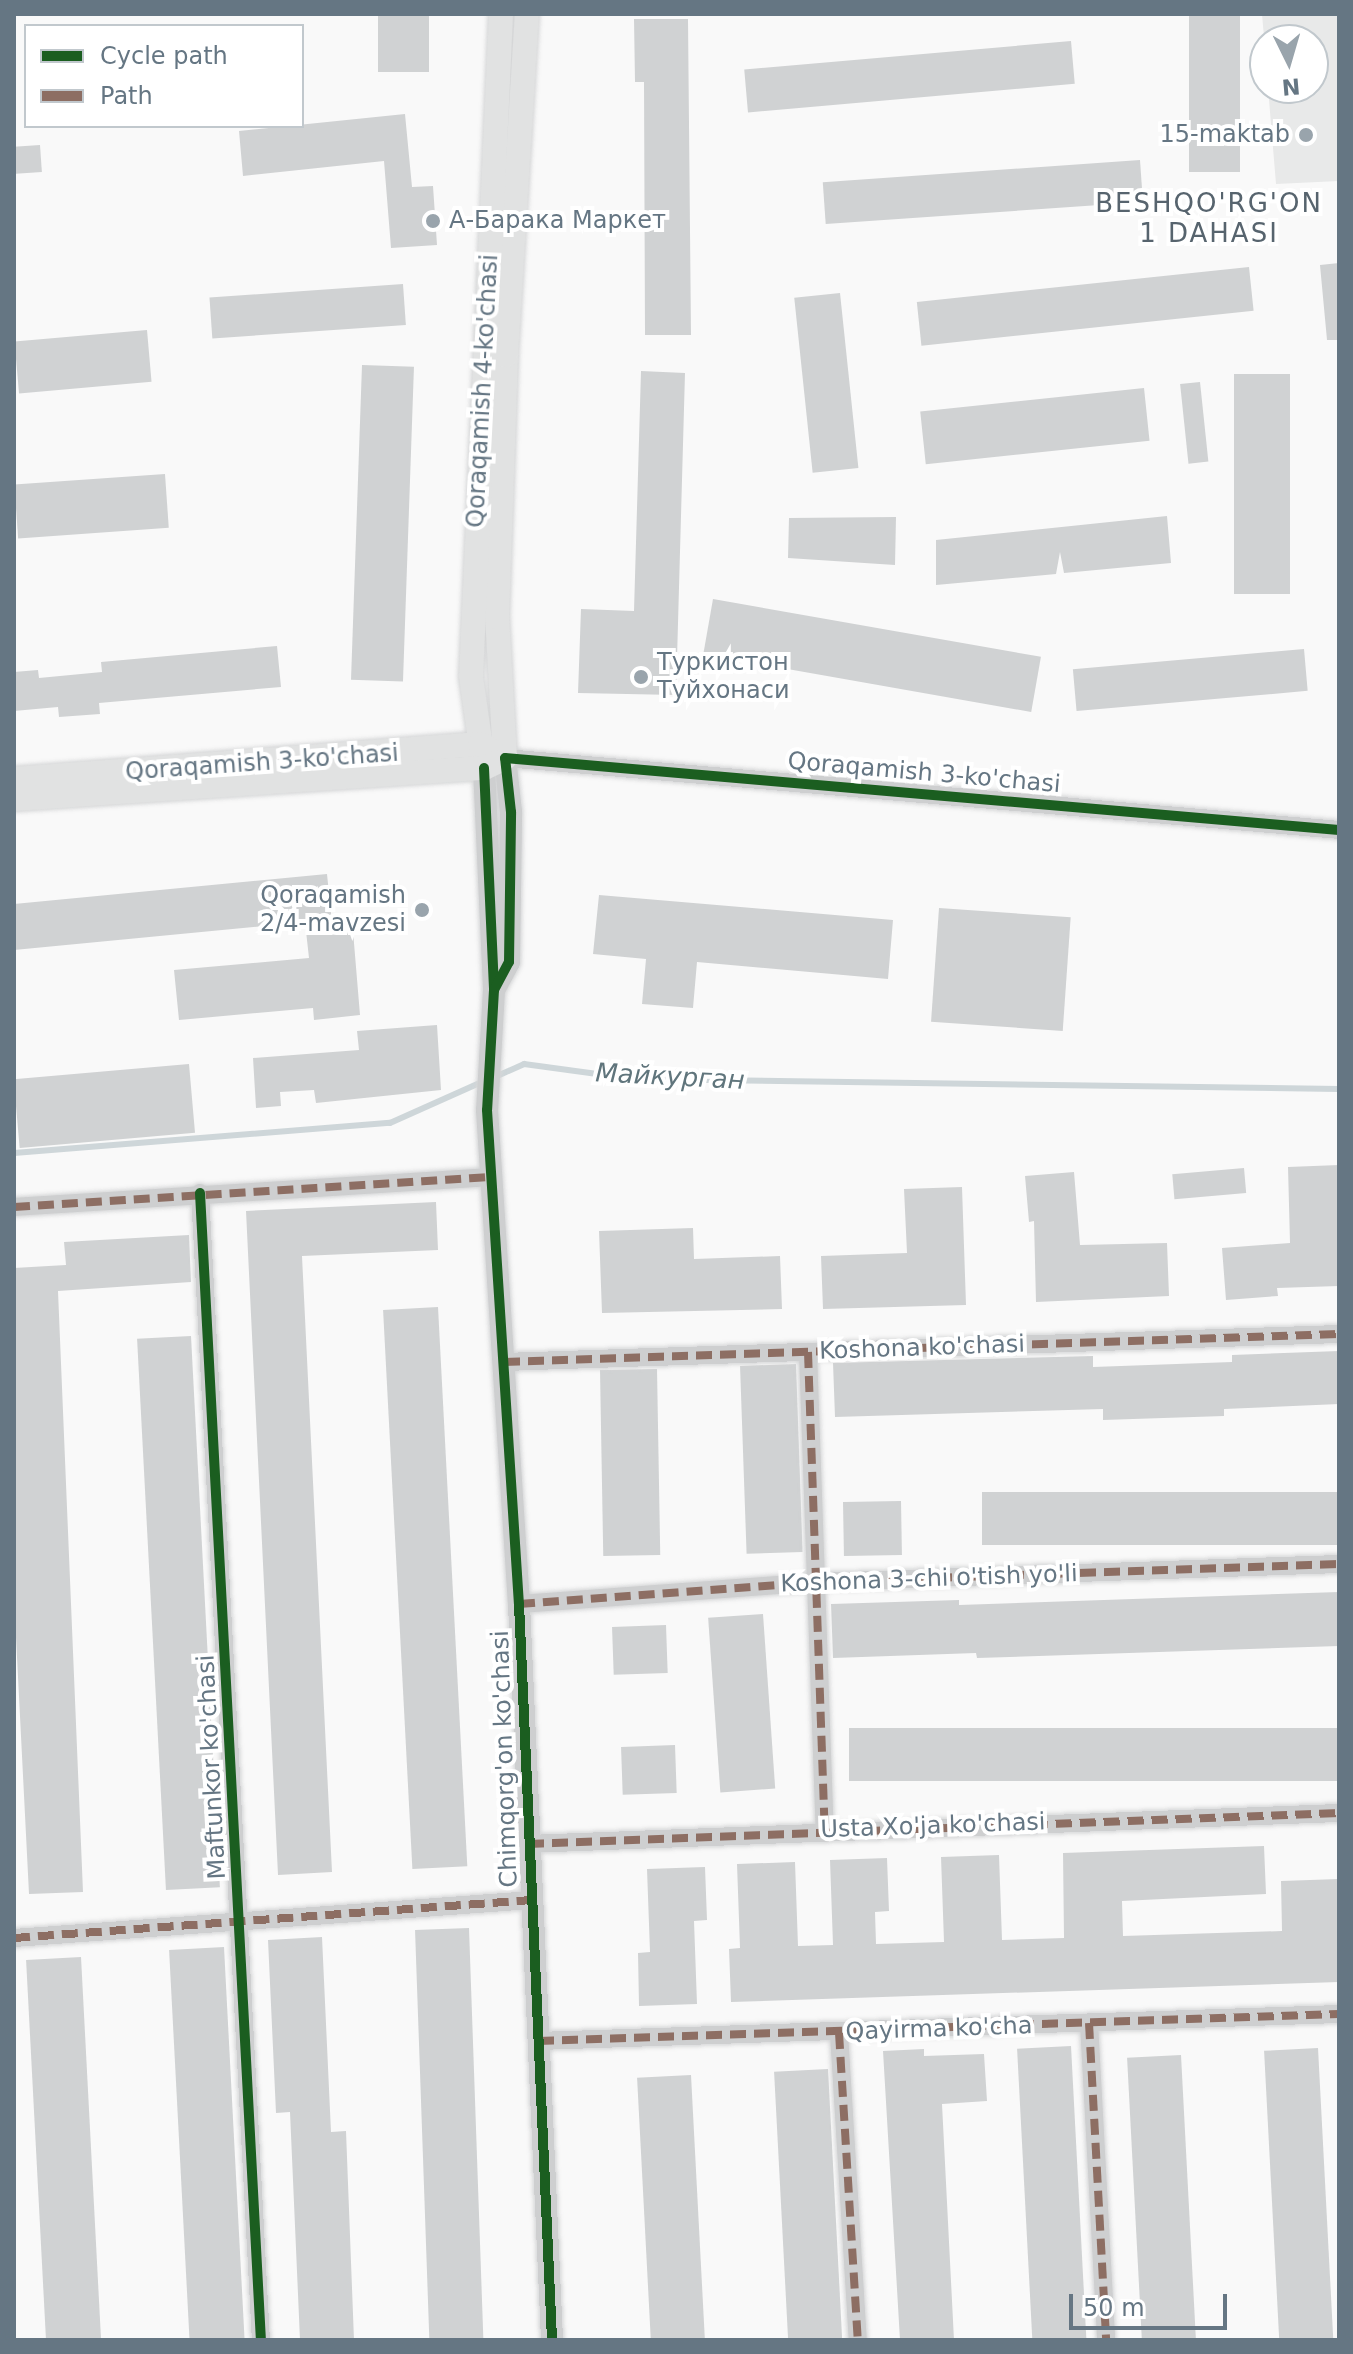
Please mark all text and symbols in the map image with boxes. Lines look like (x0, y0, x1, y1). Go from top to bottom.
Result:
legend (24, 24, 304, 128)
north arrow (1249, 24, 1329, 104)
text: Cycle path (100, 42, 228, 70)
text: N (1281, 73, 1301, 100)
text: Path (100, 82, 153, 110)
place label: 15-maktab (1159, 121, 1290, 149)
marker: 15-maktab (1297, 126, 1315, 144)
district label: BESHQO'RG'ON 1 DAHASI (1095, 188, 1323, 250)
place label: А-Барака Маркет (449, 207, 666, 235)
marker: А-Барака Маркет (424, 212, 442, 230)
street label: Qoraqamish 4-ko'chasi (461, 253, 505, 529)
place label: Туркистон Туйхонаси (657, 649, 790, 705)
marker: Туркистон Туйхонаси (632, 668, 650, 686)
street label: Qoraqamish 3-ko'chasi (124, 739, 400, 787)
street label: Qoraqamish 3-ko'chasi (786, 747, 1062, 799)
place label: Qoraqamish 2/4-mavzesi (260, 882, 406, 938)
marker: Qoraqamish 2/4-mavzesi (413, 901, 431, 919)
water label: Майкурган (595, 1058, 745, 1096)
street label: Koshona ko'chasi (819, 1330, 1025, 1366)
street label: Koshona 3-chi o'tish yo'li (780, 1559, 1078, 1599)
street label: Chimqorg'on ko'chasi (486, 1630, 524, 1888)
street label: Maftunkor ko'chasi (192, 1654, 232, 1880)
street label: Usta Xo'ja ko'chasi (820, 1808, 1046, 1844)
street label: Qayirma ko'cha (845, 2011, 1033, 2047)
scale bar (1073, 2278, 1231, 2328)
text: 50 m (1083, 2294, 1145, 2322)

